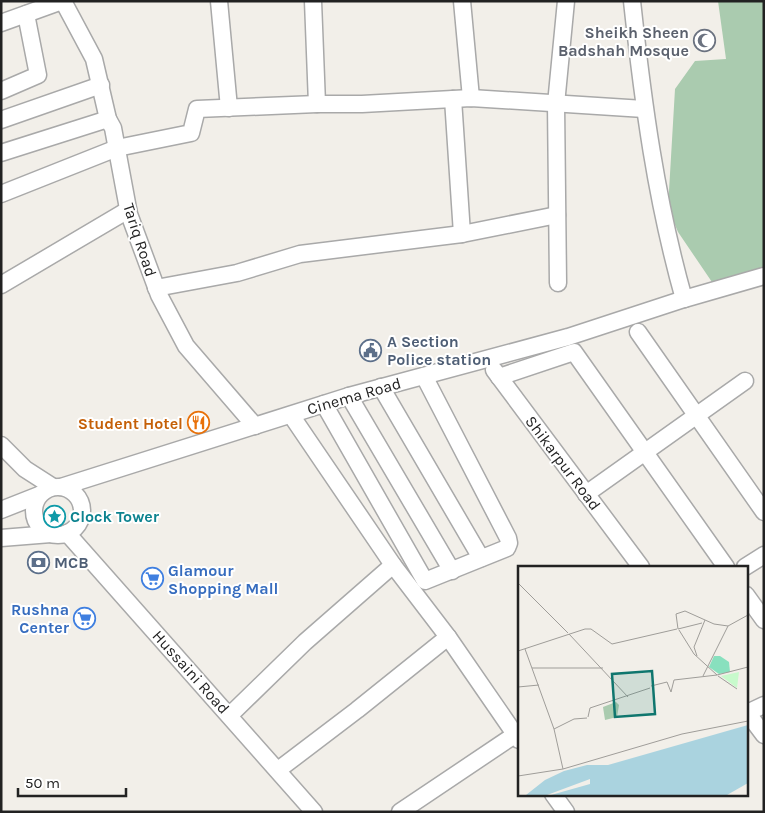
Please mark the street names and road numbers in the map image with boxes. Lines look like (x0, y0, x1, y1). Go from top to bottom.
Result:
street label: Tariq Road (119, 201, 161, 279)
street label: Cinema Road (305, 374, 403, 418)
street label: Shikarpur Road (521, 412, 605, 514)
street label: Hussaini Road (149, 626, 233, 718)

